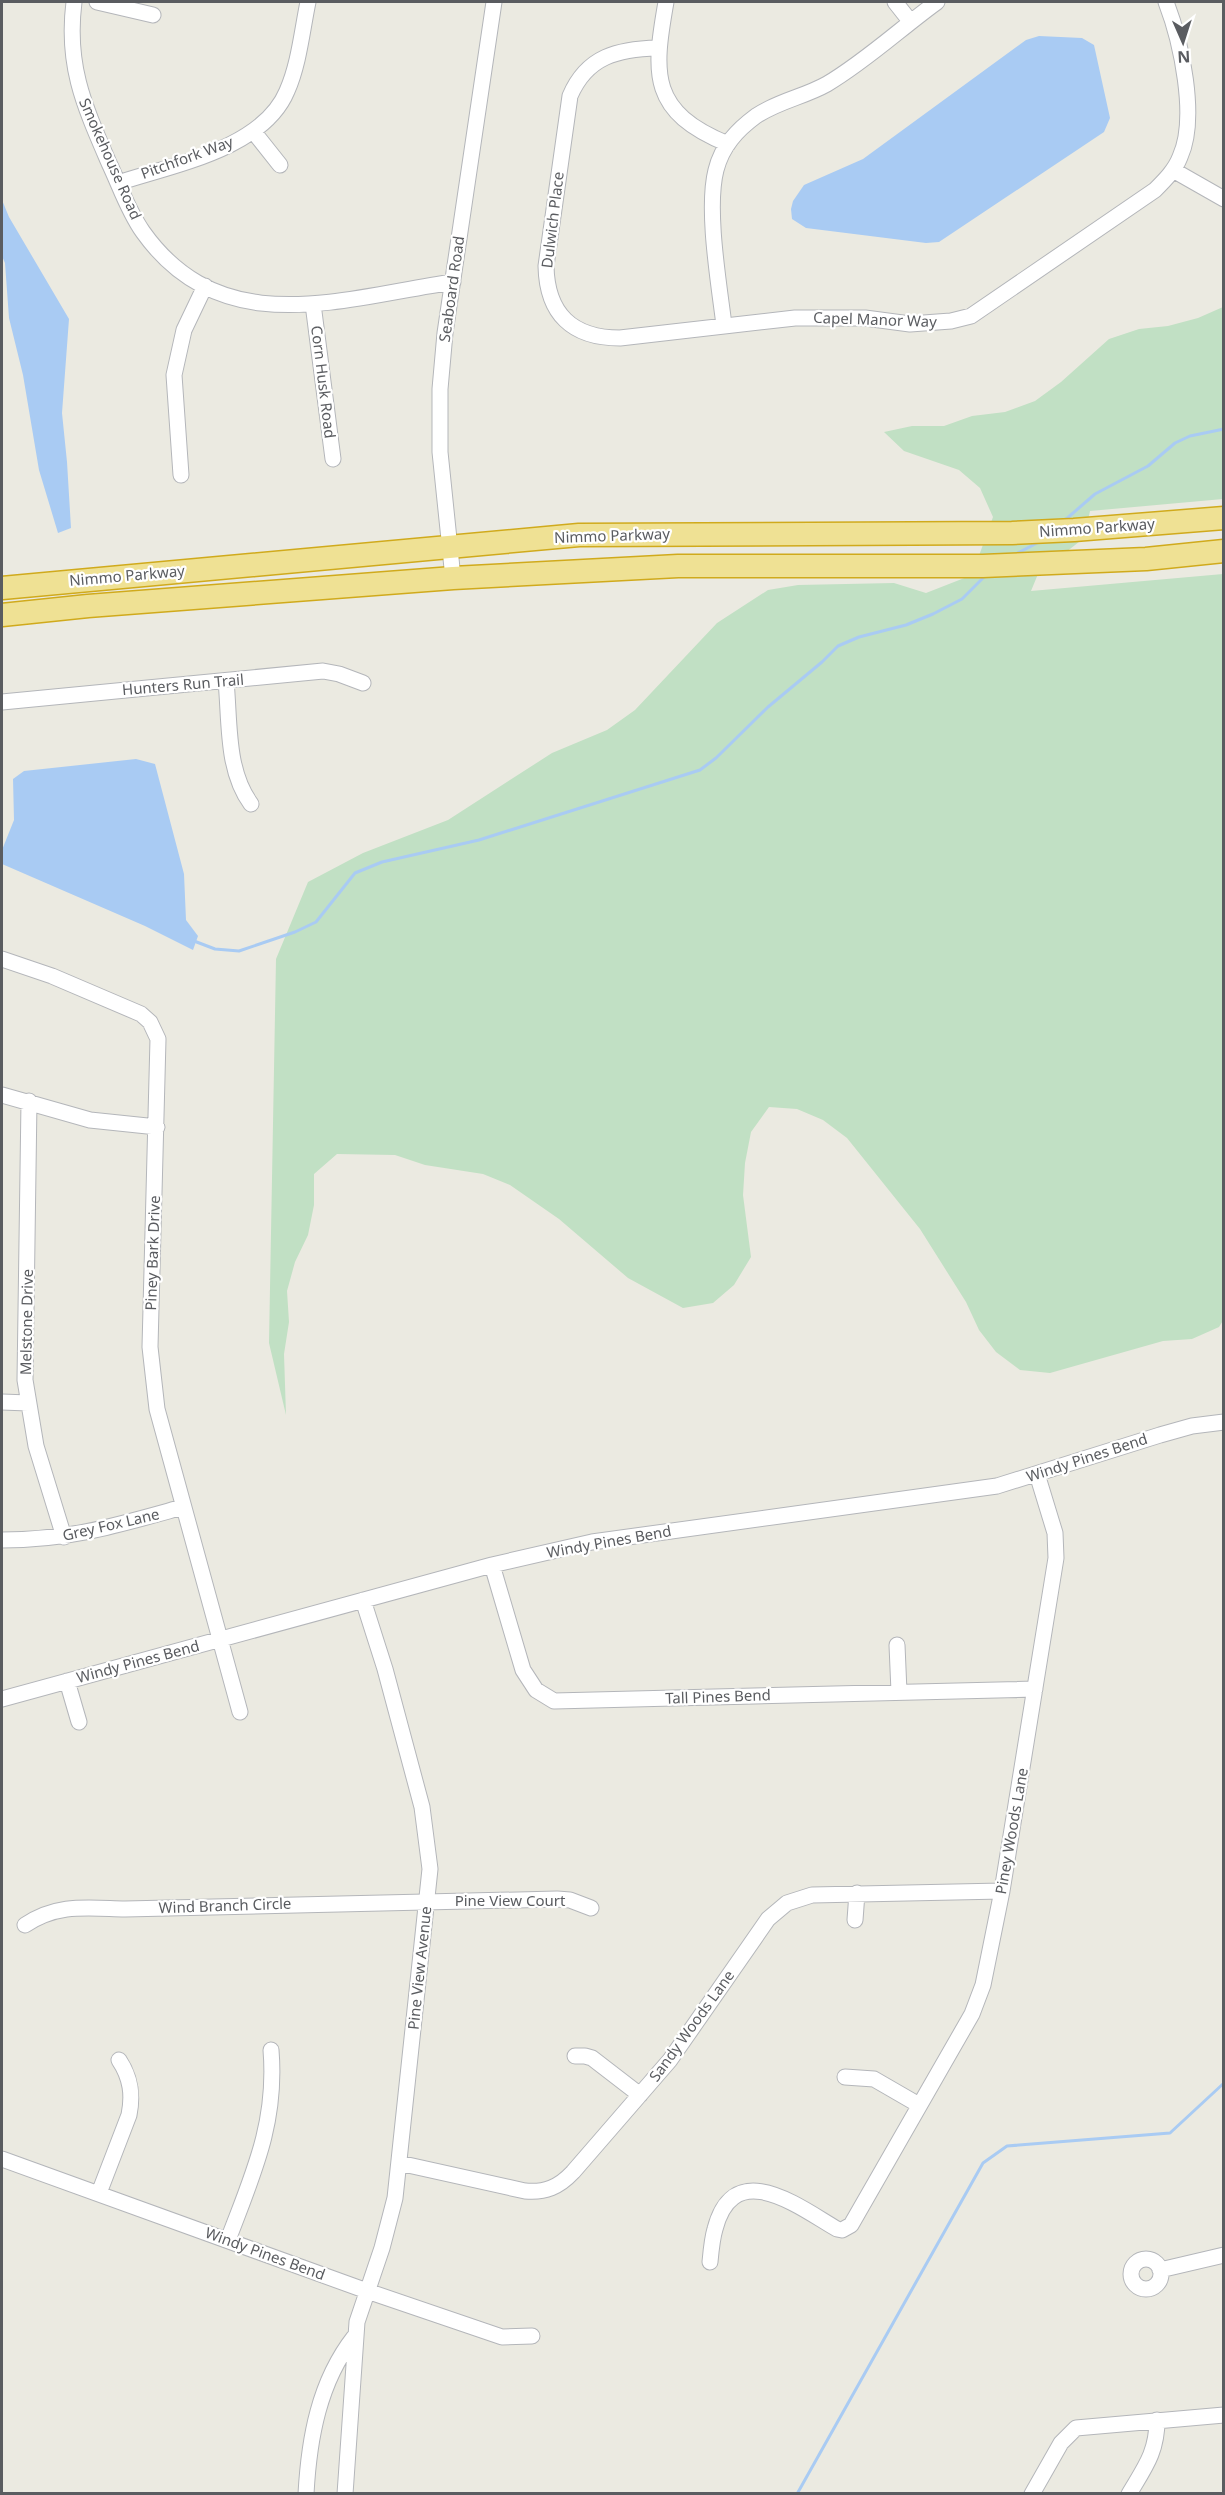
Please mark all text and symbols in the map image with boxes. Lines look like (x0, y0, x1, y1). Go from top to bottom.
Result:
north arrow (1153, 12, 1213, 72)
text: N (1177, 46, 1191, 68)
street label: Smokehouse Road (75, 95, 147, 223)
street label: Pitchfork Way (138, 131, 236, 183)
street label: Dulwich Place (536, 170, 568, 269)
street label: Seaboard Road (434, 235, 468, 343)
street label: Capel Manor Way (813, 307, 937, 331)
street label: Corn Husk Road (307, 324, 341, 439)
street label: Nimmo Parkway (1038, 513, 1156, 541)
street label: Nimmo Parkway (554, 523, 671, 547)
street label: Nimmo Parkway (68, 560, 186, 590)
street label: Hunters Run Trail (121, 669, 245, 699)
street label: Piney Bark Drive (140, 1195, 164, 1311)
street label: Melstone Drive (15, 1269, 37, 1375)
street label: Windy Pines Bend (1024, 1428, 1150, 1486)
street label: Grey Fox Lane (60, 1503, 161, 1545)
street label: Windy Pines Bend (545, 1520, 673, 1562)
street label: Windy Pines Bend (74, 1635, 201, 1687)
street label: Tall Pines Bend (665, 1684, 771, 1708)
street label: Piney Woods Lane (990, 1766, 1032, 1896)
street label: Pine View Court (455, 1890, 566, 1910)
street label: Wind Branch Circle (158, 1893, 292, 1917)
street label: Pine View Avenue (403, 1905, 435, 2031)
street label: Sandy Woods Lane (644, 1966, 738, 2085)
street label: Windy Pines Bend (203, 2222, 328, 2284)

